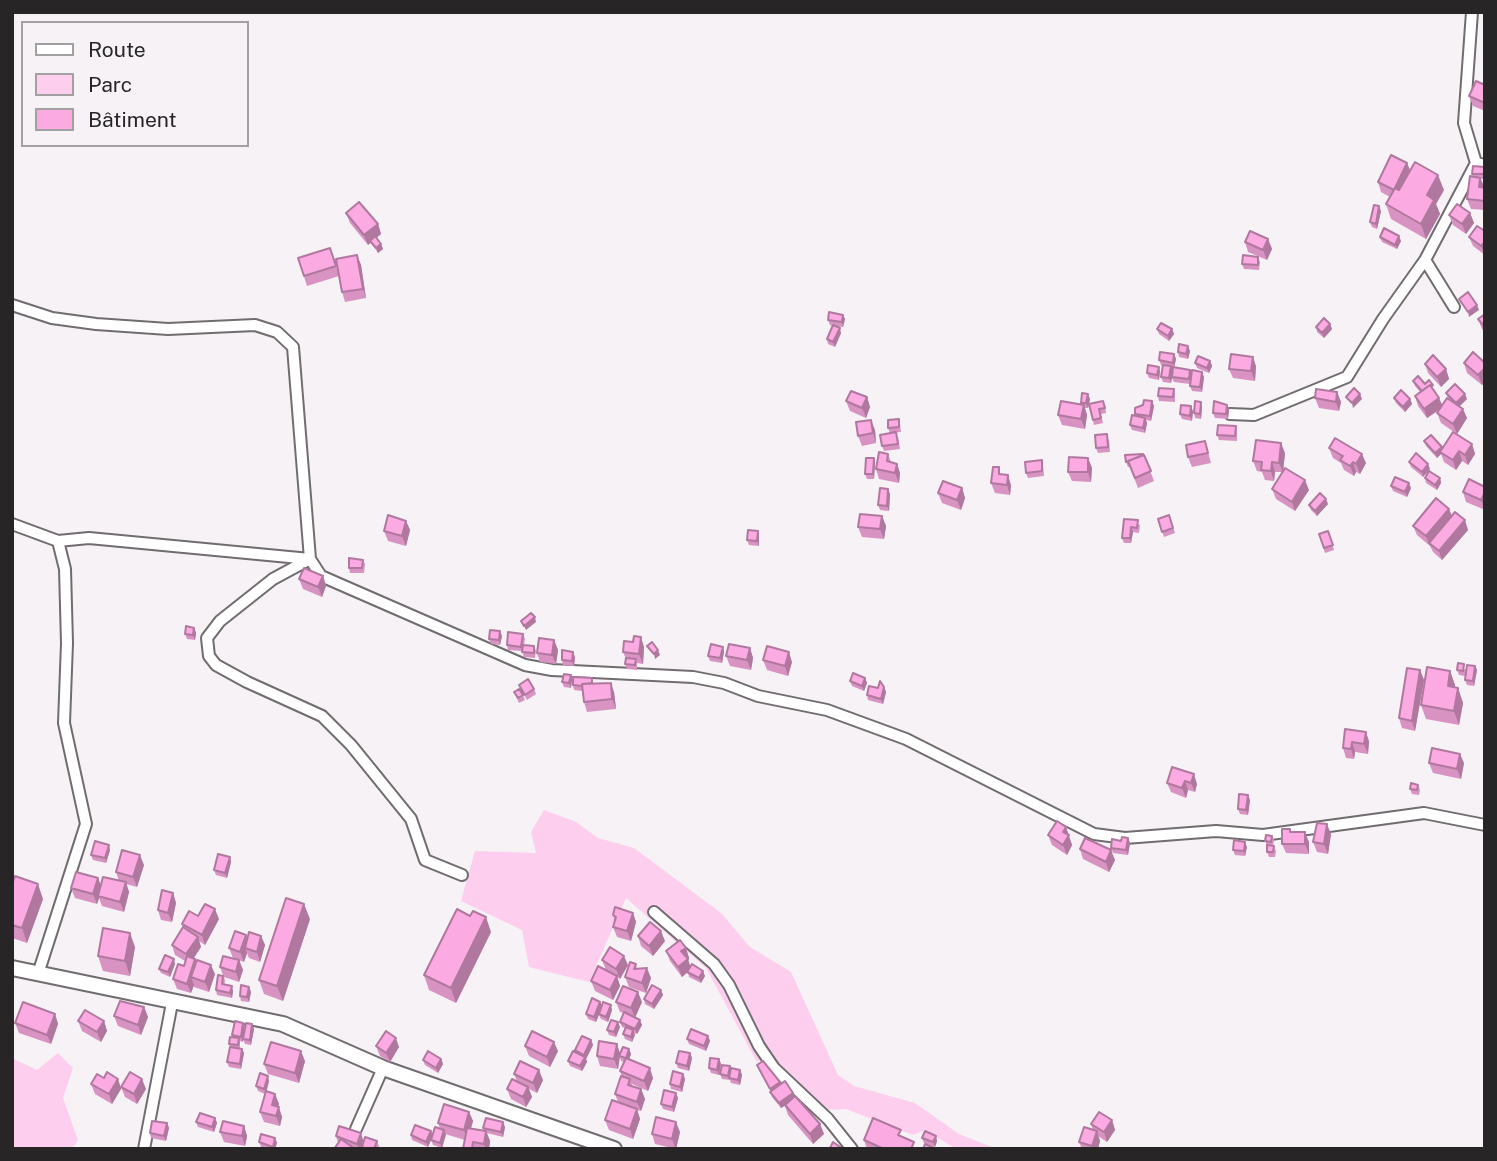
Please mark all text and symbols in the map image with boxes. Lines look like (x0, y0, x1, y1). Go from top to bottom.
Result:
legend (21, 21, 248, 147)
text: Route (88, 37, 146, 62)
text: Parc (88, 72, 132, 97)
text: Bâtiment (88, 107, 177, 132)

